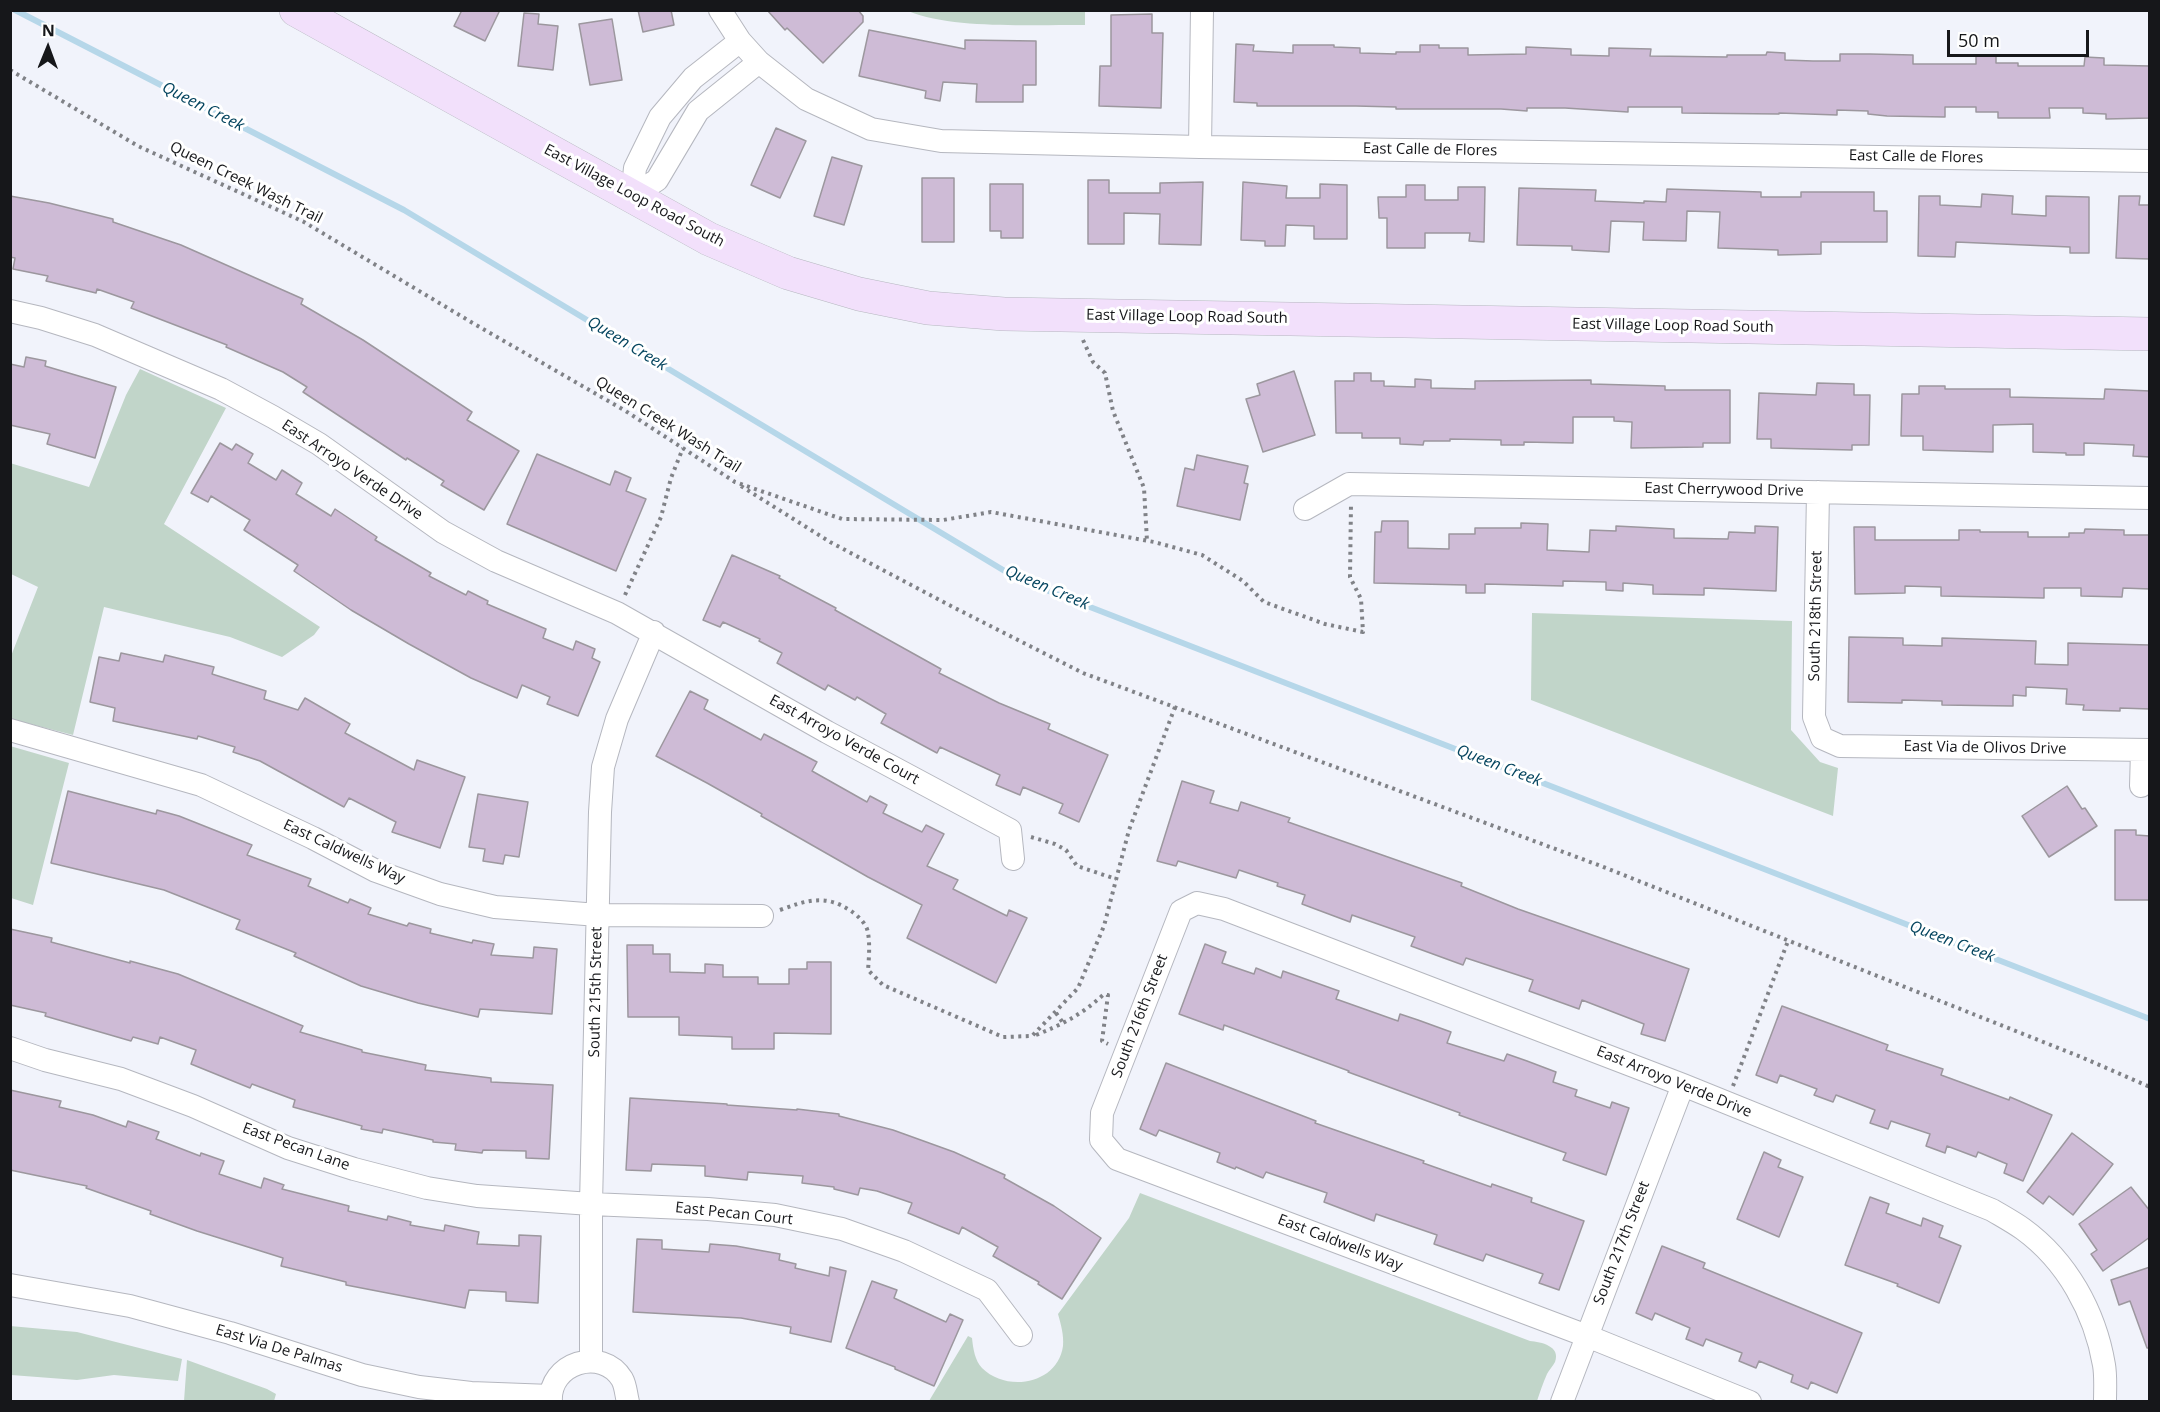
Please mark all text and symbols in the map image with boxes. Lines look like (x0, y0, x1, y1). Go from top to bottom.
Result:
north arrow (18, 18, 78, 78)
scale bar (1950, 18, 2092, 56)
text: N (42, 19, 55, 41)
text: 50 m (1958, 28, 2000, 52)
water label: Queen Creek (159, 78, 247, 136)
street label: Queen Creek Wash Trail (167, 138, 325, 228)
street label: East Calle de Flores (1363, 140, 1497, 160)
street label: East Village Loop Road South (541, 141, 727, 251)
street label: East Calle de Flores (1849, 147, 1983, 167)
street label: East Village Loop Road South (1086, 306, 1288, 328)
water label: Queen Creek (584, 313, 670, 375)
street label: East Village Loop Road South (1572, 315, 1774, 337)
street label: Queen Creek Wash Trail (592, 373, 744, 477)
street label: East Arroyo Verde Drive (278, 416, 426, 524)
street label: East Cherrywood Drive (1644, 480, 1804, 500)
street label: South 218th Street (1806, 550, 1826, 682)
water label: Queen Creek (1002, 562, 1092, 614)
street label: East Arroyo Verde Court (766, 691, 922, 789)
street label: East Via de Olivos Drive (1903, 738, 2067, 758)
water label: Queen Creek (1454, 741, 1544, 791)
street label: East Caldwells Way (280, 816, 408, 888)
water label: Queen Creek (1907, 917, 1997, 967)
street label: South 215th Street (586, 926, 606, 1058)
street label: South 216th Street (1108, 952, 1172, 1080)
street label: East Arroyo Verde Drive (1594, 1043, 1754, 1121)
street label: East Pecan Lane (240, 1119, 352, 1175)
street label: South 217th Street (1590, 1179, 1654, 1307)
street label: East Pecan Court (674, 1199, 794, 1229)
street label: East Caldwells Way (1275, 1211, 1405, 1275)
street label: East Via De Palmas (213, 1321, 345, 1377)

